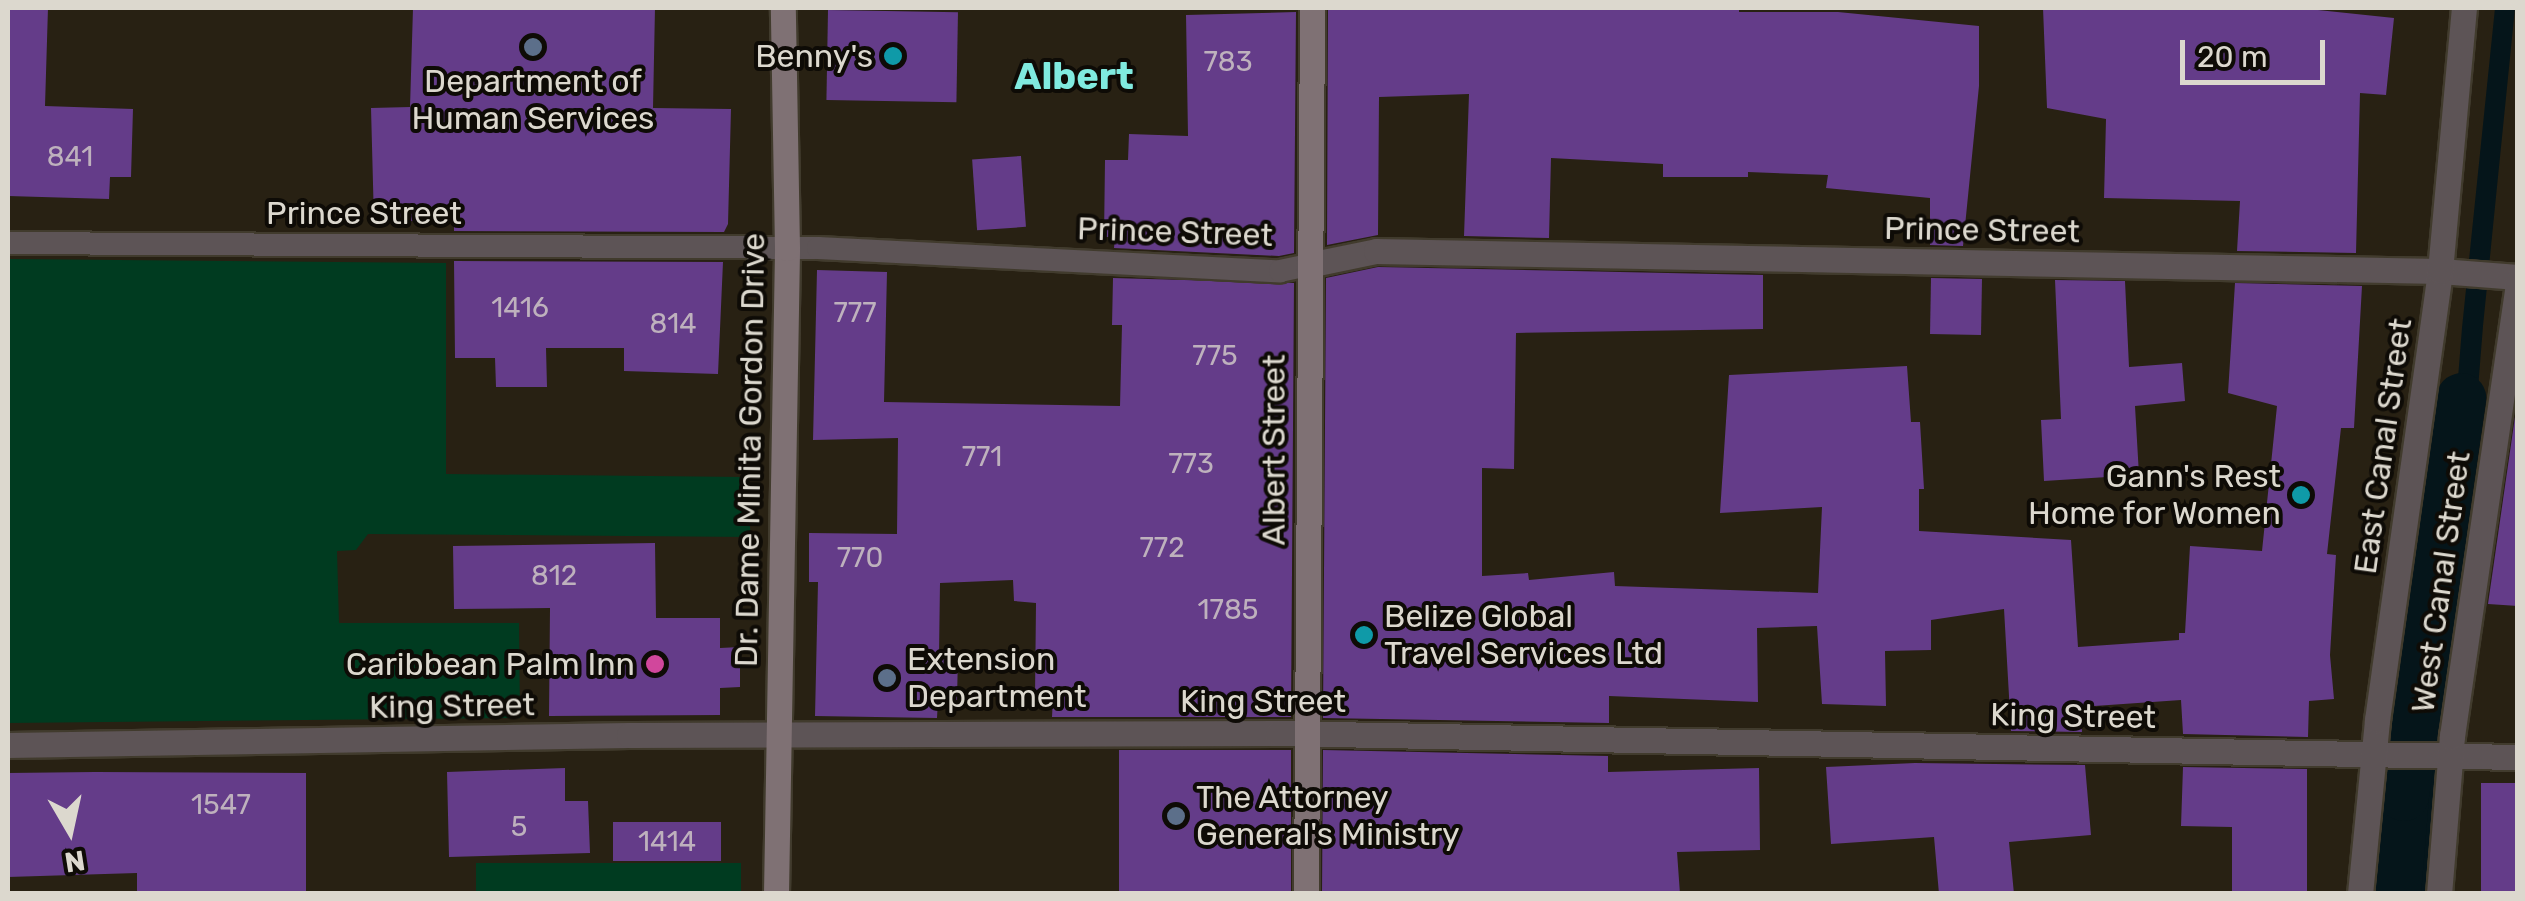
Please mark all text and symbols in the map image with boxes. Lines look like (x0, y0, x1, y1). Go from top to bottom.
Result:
scale bar (2185, 20, 2330, 82)
marker: Department of Human Services (522, 36, 544, 58)
place label: Benny's (755, 37, 873, 75)
text: 20 m (2197, 39, 2268, 75)
marker: Benny's (882, 45, 904, 67)
house number: 783 (1204, 45, 1252, 79)
district label: Albert (1014, 54, 1134, 100)
place label: Department of Human Services (412, 63, 654, 138)
house number: 841 (47, 140, 93, 174)
street label: Prince Street (266, 194, 462, 232)
street label: Prince Street (1077, 209, 1273, 255)
street label: Prince Street (1884, 209, 2080, 251)
street label: Dr. Dame Minita Gordon Drive (727, 233, 773, 667)
house number: 1416 (491, 291, 549, 325)
house number: 777 (833, 296, 877, 330)
house number: 814 (649, 307, 697, 341)
street label: East Canal Street (2346, 316, 2420, 576)
house number: 775 (1192, 339, 1238, 373)
street label: Albert Street (1255, 354, 1293, 546)
house number: 771 (962, 440, 1002, 474)
house number: 773 (1168, 447, 1214, 481)
street label: West Canal Street (2404, 449, 2478, 715)
place label: Gann's Rest Home for Women (2026, 458, 2281, 533)
marker: Gann's Rest Home for Women (2290, 484, 2312, 506)
house number: 772 (1139, 531, 1185, 565)
house number: 770 (837, 541, 883, 575)
house number: 812 (531, 559, 577, 593)
house number: 1785 (1198, 593, 1258, 627)
place label: Belize Global Travel Services Ltd (1384, 598, 1663, 673)
marker: Belize Global Travel Services Ltd (1353, 624, 1375, 646)
place label: Extension Department (907, 641, 1086, 716)
place label: Caribbean Palm Inn (346, 645, 635, 683)
marker: Caribbean Palm Inn (644, 653, 666, 675)
marker: Extension Department (876, 667, 898, 689)
street label: King Street (1180, 682, 1346, 720)
street label: King Street (369, 685, 535, 727)
street label: King Street (1990, 695, 2156, 737)
place label: The Attorney General's Ministry (1196, 779, 1460, 854)
north arrow (20, 781, 120, 881)
house number: 1547 (191, 788, 251, 822)
marker: The Attorney General's Ministry (1165, 805, 1187, 827)
house number: 5 (511, 810, 527, 844)
house number: 1414 (638, 825, 696, 859)
text: N (62, 843, 87, 879)

